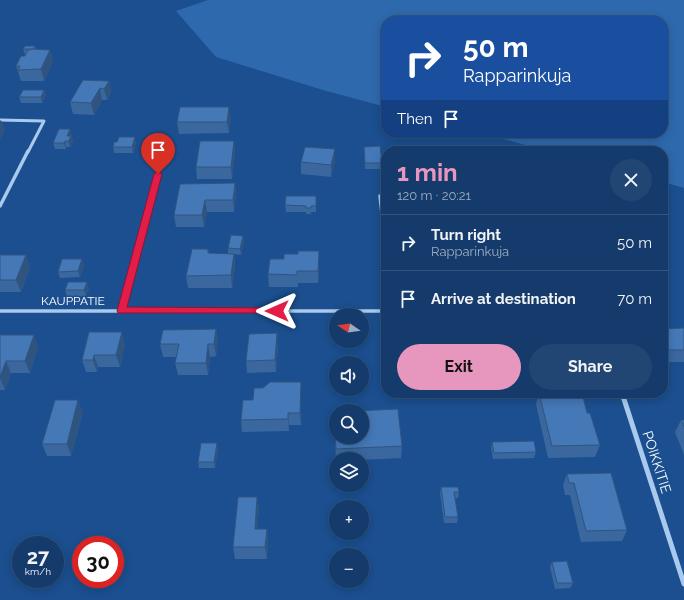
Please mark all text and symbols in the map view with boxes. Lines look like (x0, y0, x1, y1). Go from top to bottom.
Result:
text: 50 m (463, 31, 529, 64)
icon: right (397, 32, 449, 84)
text: Rapparinkuja (463, 65, 571, 86)
icon: arrive (440, 108, 462, 130)
text: Then (397, 110, 432, 128)
pin (141, 133, 175, 174)
icon: arrive (147, 139, 169, 161)
text: 1 min (397, 158, 458, 187)
button: close (610, 159, 652, 201)
text: 120 m · 20:21 (397, 188, 471, 203)
text: Turn right (431, 226, 501, 244)
icon: right (397, 232, 419, 254)
text: 50 m (617, 234, 652, 252)
text: Rapparinkuja (431, 244, 509, 259)
icon: arrive (397, 288, 419, 310)
position arrow (256, 290, 298, 332)
text: Arrive at destination (431, 290, 576, 308)
text: 70 m (617, 290, 652, 308)
street label: KAUPPATIE (41, 294, 105, 308)
north arrow (329, 308, 369, 348)
map controls (329, 308, 369, 588)
button: Exit (397, 344, 521, 390)
button: Share (529, 344, 652, 390)
button: sound (329, 356, 369, 396)
button: search (329, 404, 369, 444)
street label: POIKKITIE (639, 429, 675, 495)
button: layers (329, 452, 369, 492)
button: + (329, 500, 369, 540)
speed limit sign: 30 (72, 536, 124, 588)
text: 27 (27, 545, 49, 569)
button: − (329, 548, 369, 588)
text: km/h (25, 566, 51, 577)

